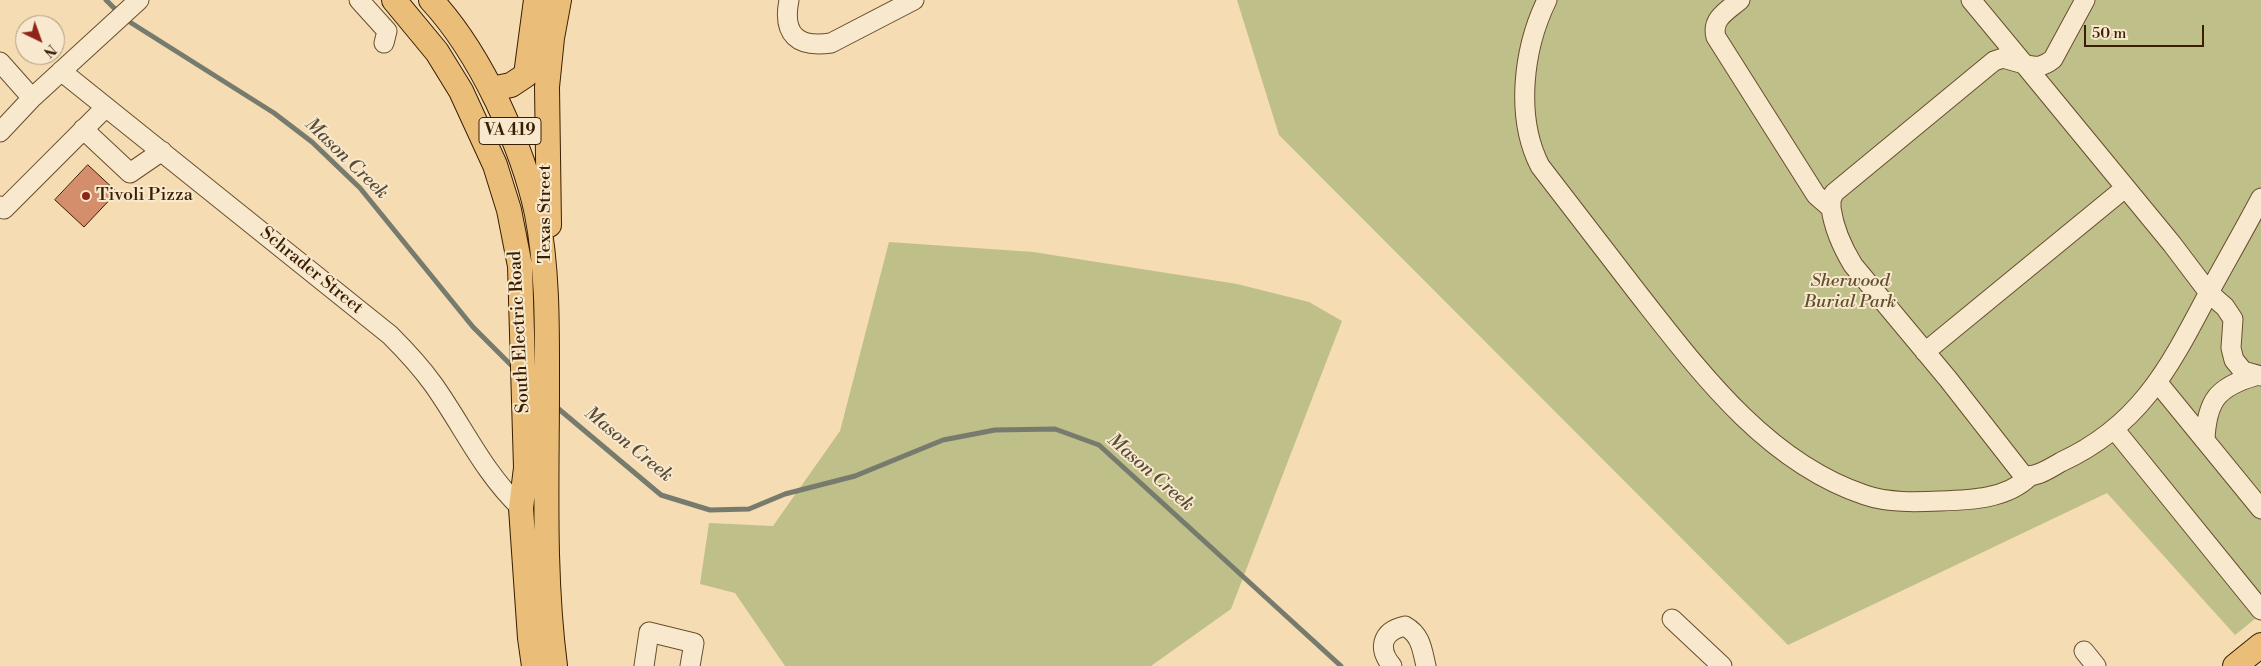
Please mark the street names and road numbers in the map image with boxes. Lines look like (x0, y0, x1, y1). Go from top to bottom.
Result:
road number: VA 419 (479, 118, 541, 144)
street label: Texas Street (535, 164, 557, 264)
street label: Schrader Street (255, 223, 367, 319)
street label: South Electric Road (505, 250, 535, 414)

